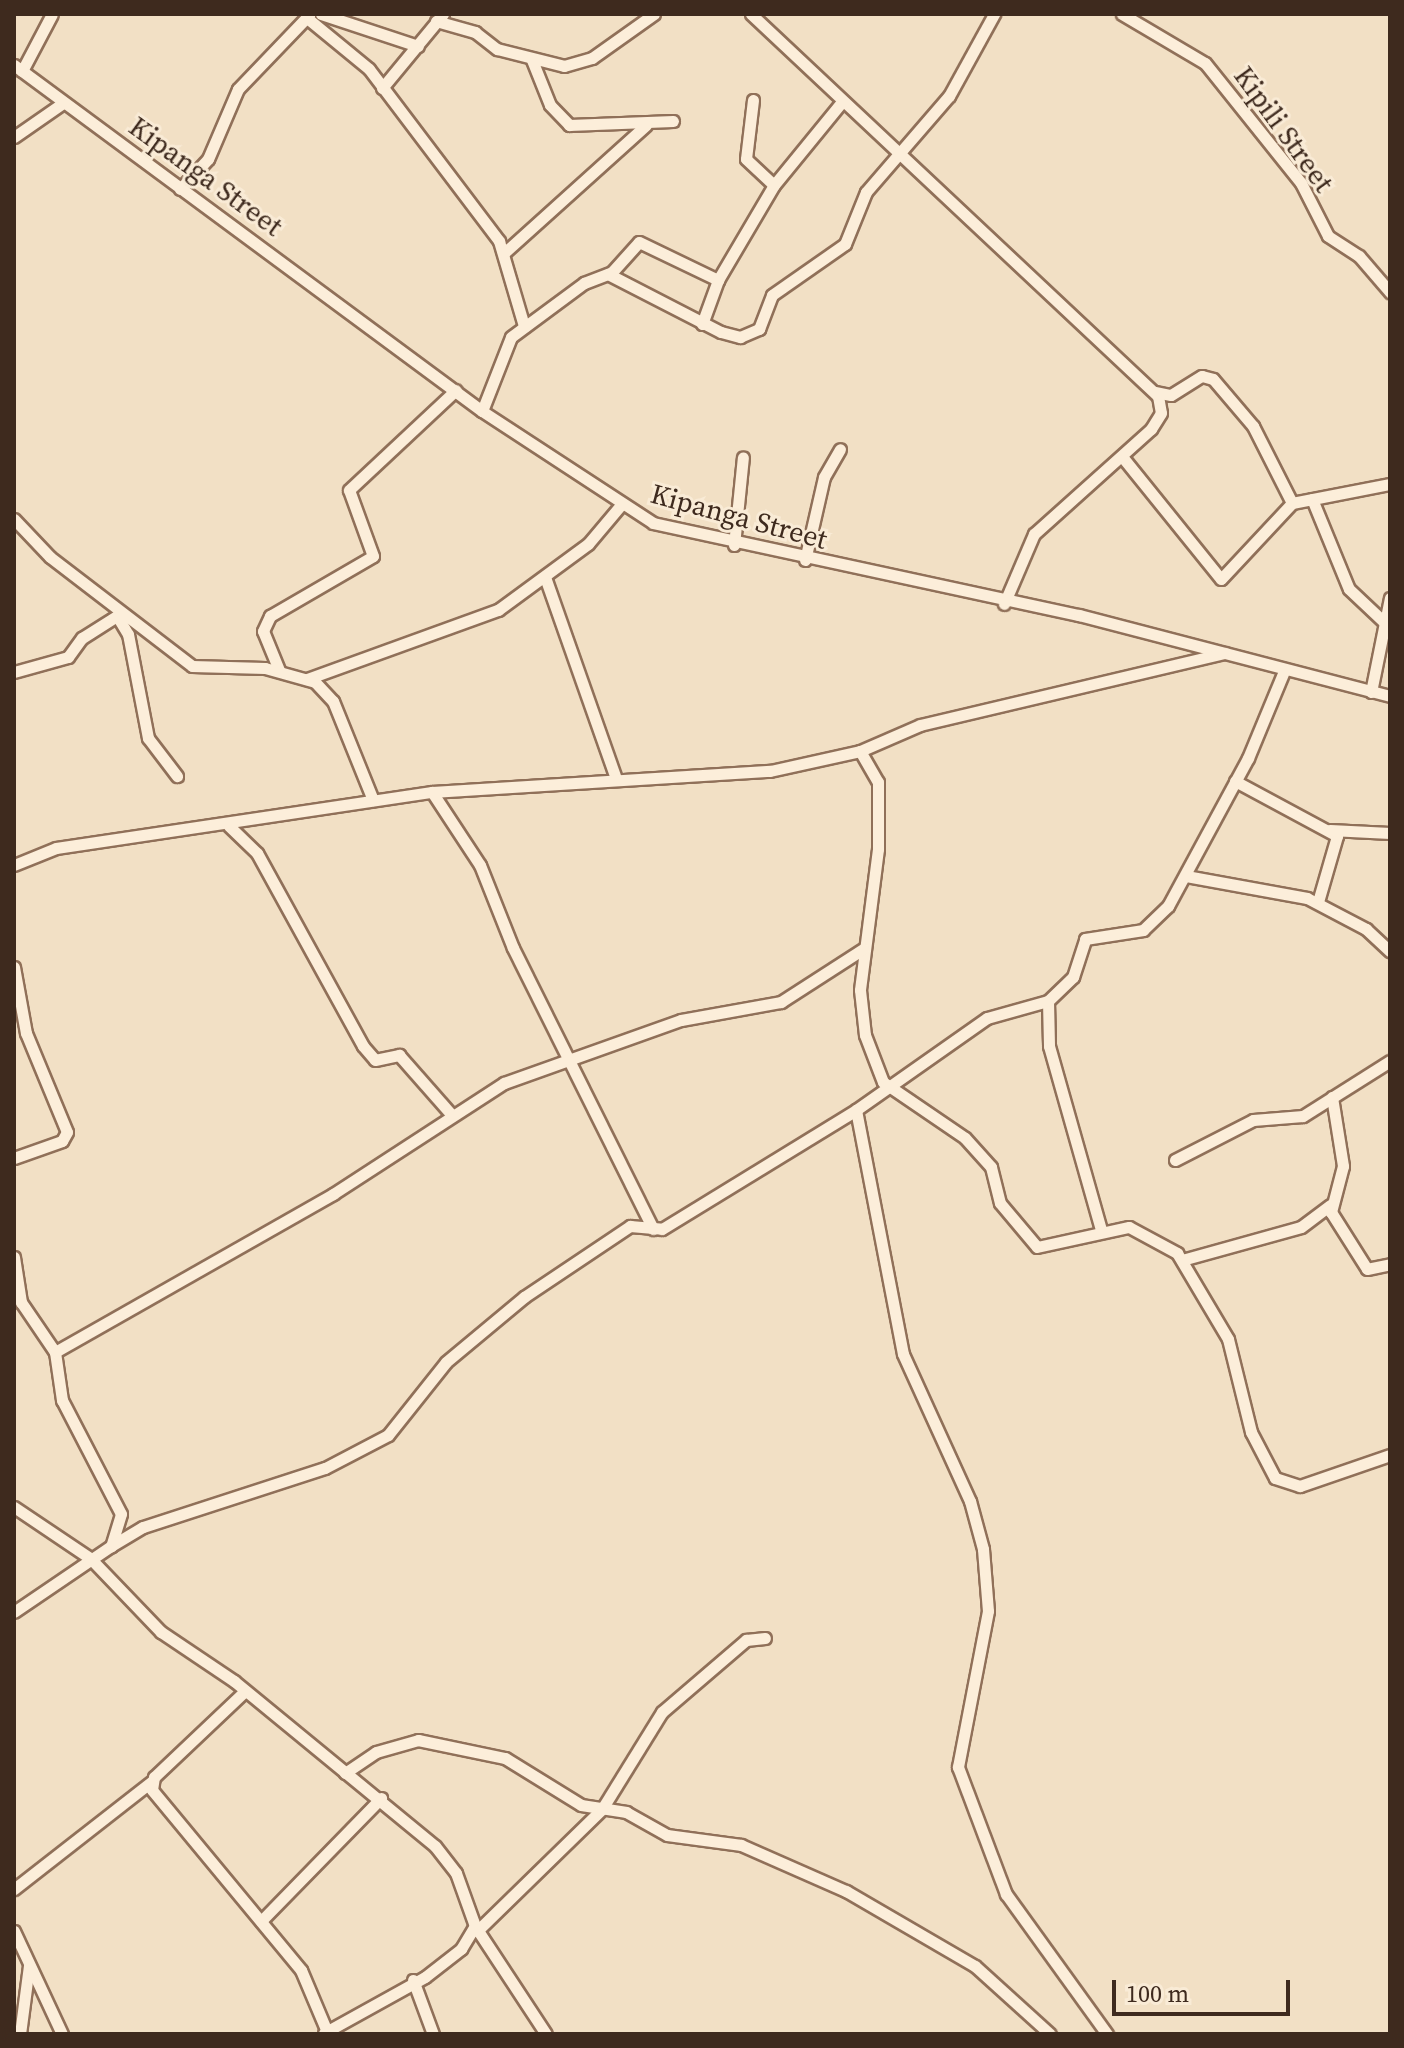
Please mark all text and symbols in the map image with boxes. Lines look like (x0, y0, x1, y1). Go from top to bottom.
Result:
street label: Kipili Street (1227, 60, 1341, 198)
street label: Kipanga Street (123, 109, 289, 243)
street label: Kipanga Street (647, 476, 831, 556)
scale bar (1116, 1964, 1294, 2014)
text: 100 m (1126, 1977, 1189, 2010)

